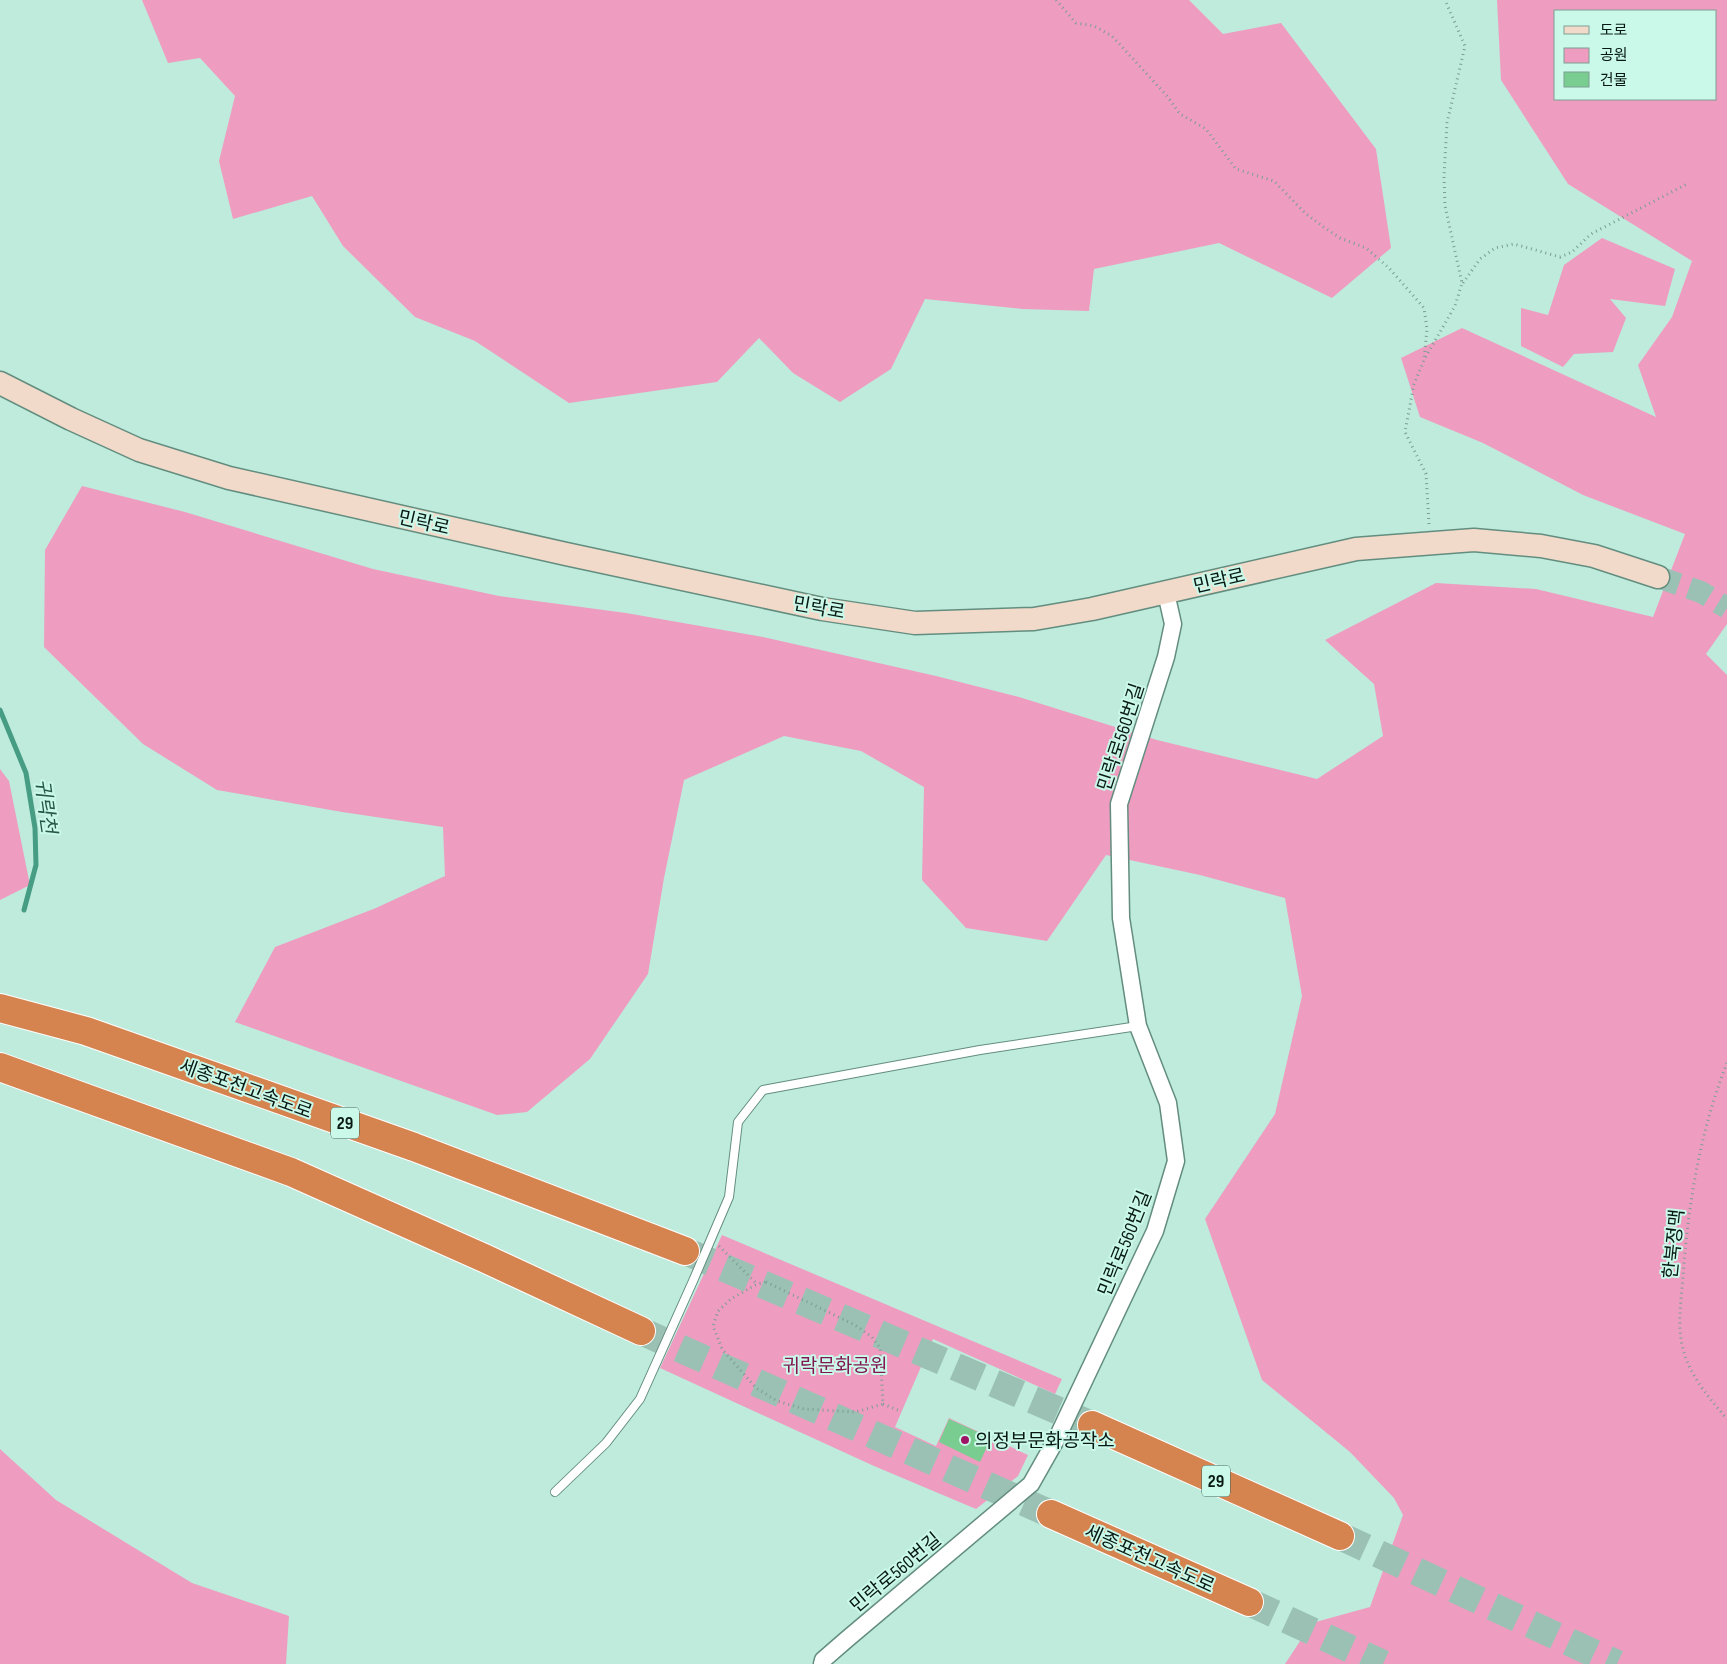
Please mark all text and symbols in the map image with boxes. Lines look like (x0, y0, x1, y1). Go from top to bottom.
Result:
legend (1554, 10, 1717, 100)
text: 도로 (1600, 21, 1628, 40)
text: 공원 (1600, 46, 1628, 65)
text: 건물 (1600, 71, 1628, 90)
street label: 민락로 (396, 506, 452, 541)
street label: 민락로 (1191, 564, 1247, 599)
street label: 민락로 (791, 593, 847, 624)
street label: 민락로560번길 (1093, 681, 1150, 794)
water label: 귀락천 (29, 777, 61, 838)
street label: 세종포천고속도로 (176, 1055, 315, 1124)
road number: 29 (331, 1108, 359, 1138)
street label: 민락로560번길 (1094, 1187, 1157, 1300)
street label: 한북정맥 (1659, 1208, 1690, 1280)
park label: 귀락문화공원 (783, 1355, 887, 1378)
place label: 의정부문화공작소 (975, 1430, 1115, 1453)
marker: 의정부문화공작소 (959, 1434, 971, 1446)
road number: 29 (1202, 1465, 1230, 1496)
street label: 세종포천고속도로 (1081, 1520, 1218, 1598)
street label: 민락로560번길 (846, 1528, 946, 1618)

